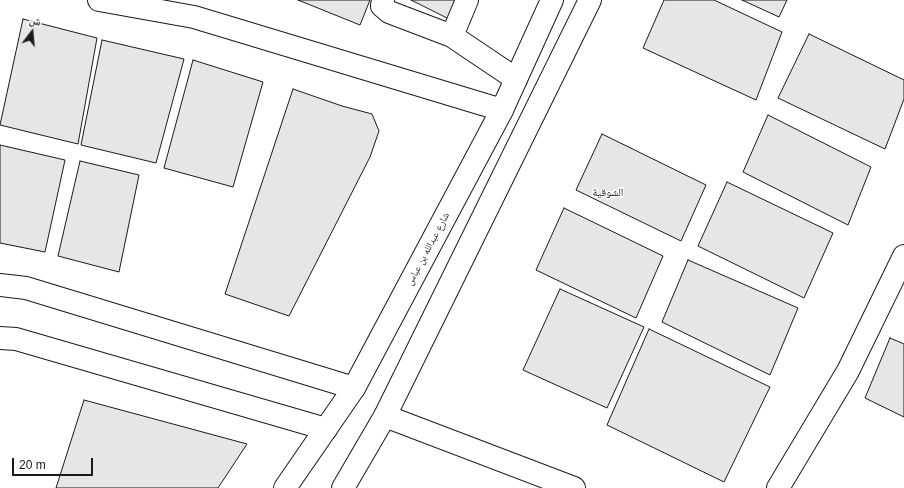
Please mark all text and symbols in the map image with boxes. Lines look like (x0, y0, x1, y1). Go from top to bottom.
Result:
north arrow (12, 12, 52, 52)
text: ش (28, 13, 43, 28)
district label: الشوقية (593, 186, 623, 200)
street label: شارع عبدالله بن عباس (404, 211, 452, 287)
scale bar (14, 450, 95, 476)
text: 20 m (19, 458, 46, 472)

